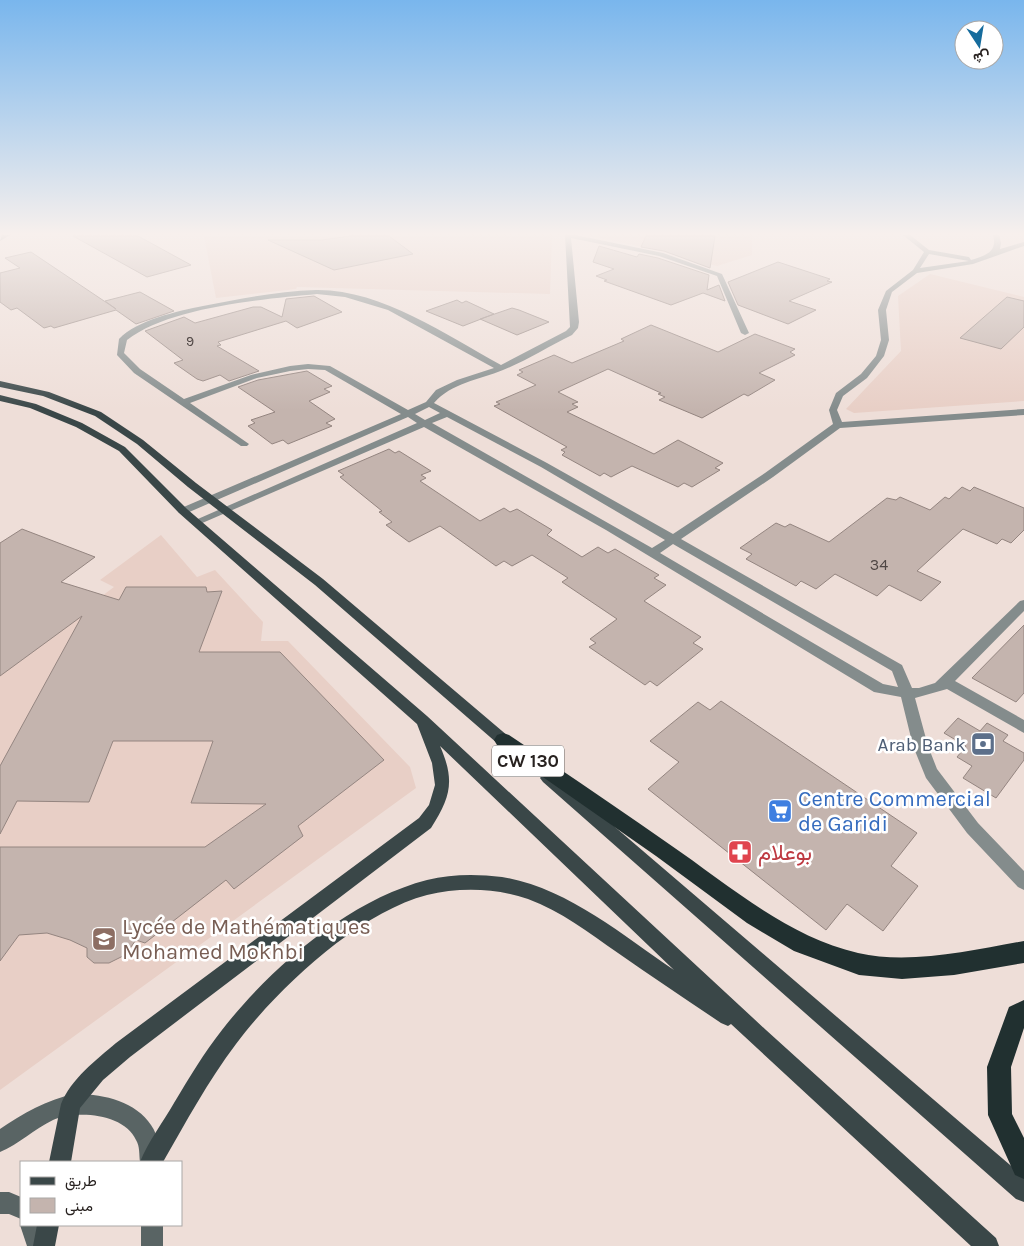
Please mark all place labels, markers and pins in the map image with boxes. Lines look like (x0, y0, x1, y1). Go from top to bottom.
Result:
bank icon: Arab Bank (970, 731, 996, 757)
place label: Arab Bank (878, 734, 966, 756)
place label: Centre Commercial de Garidi (798, 786, 991, 837)
supermarket icon: Centre Commercial de Garidi (767, 798, 793, 824)
pharmacy icon: بوعلام (727, 839, 753, 865)
place label: بوعلام (758, 840, 812, 867)
place label: Lycée de Mathématiques Mohamed Mokhbi (122, 914, 371, 965)
school or university icon: Lycée de Mathématiques Mohamed Mokhbi (91, 926, 117, 952)

